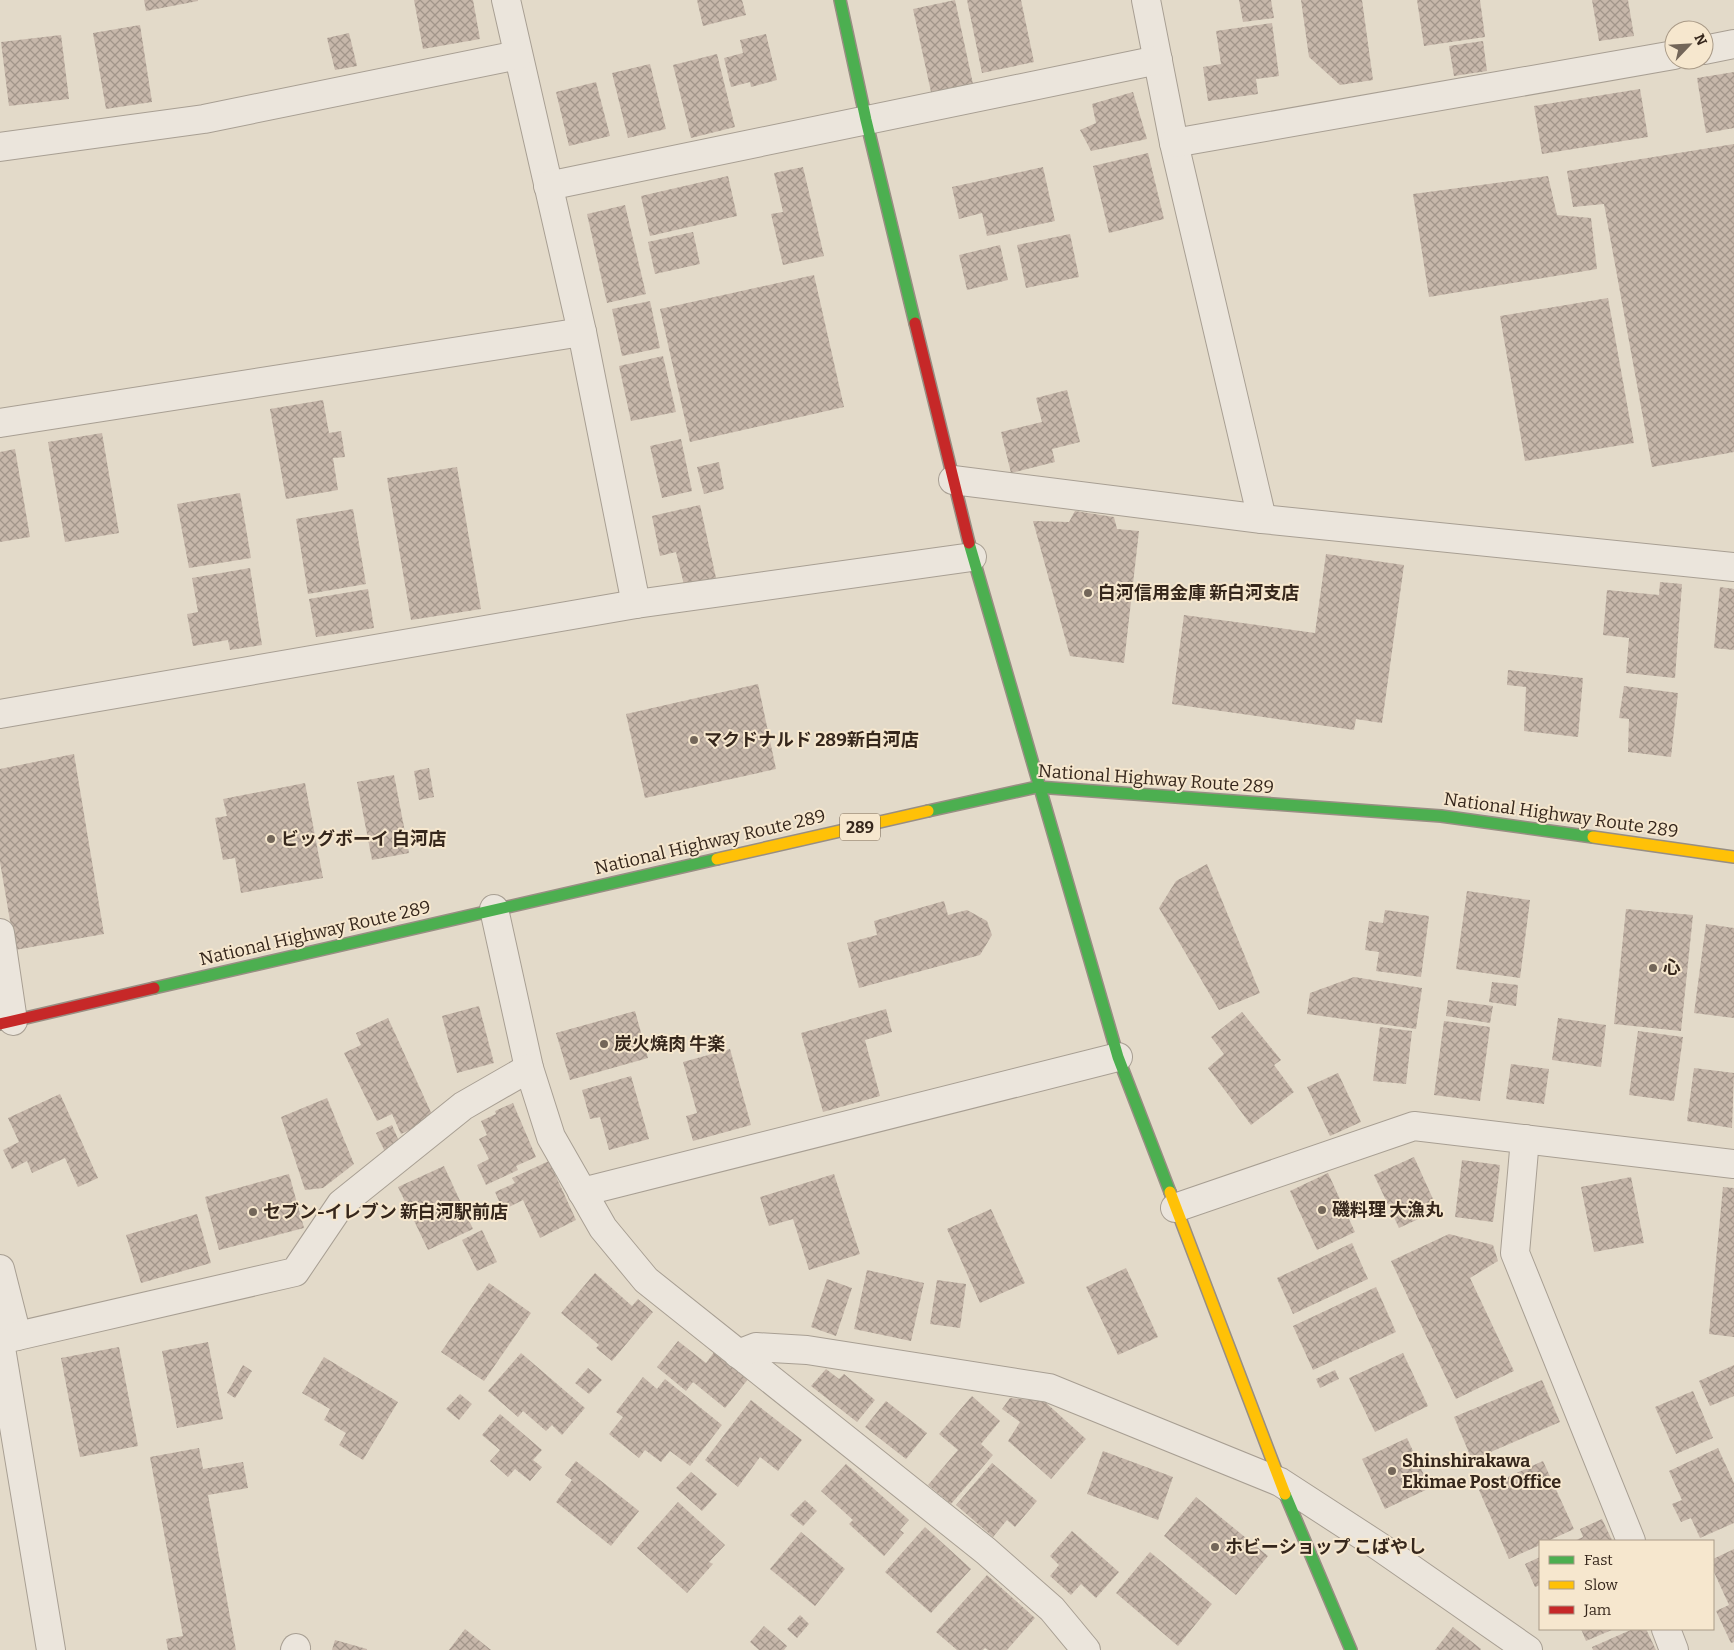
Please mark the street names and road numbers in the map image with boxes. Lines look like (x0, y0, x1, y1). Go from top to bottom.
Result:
street label: National Highway Route 289 (1037, 760, 1275, 798)
street label: National Highway Route 289 (1442, 788, 1680, 842)
street label: National Highway Route 289 (592, 805, 828, 879)
road number: 289 (840, 814, 880, 840)
street label: National Highway Route 289 (197, 896, 433, 970)

